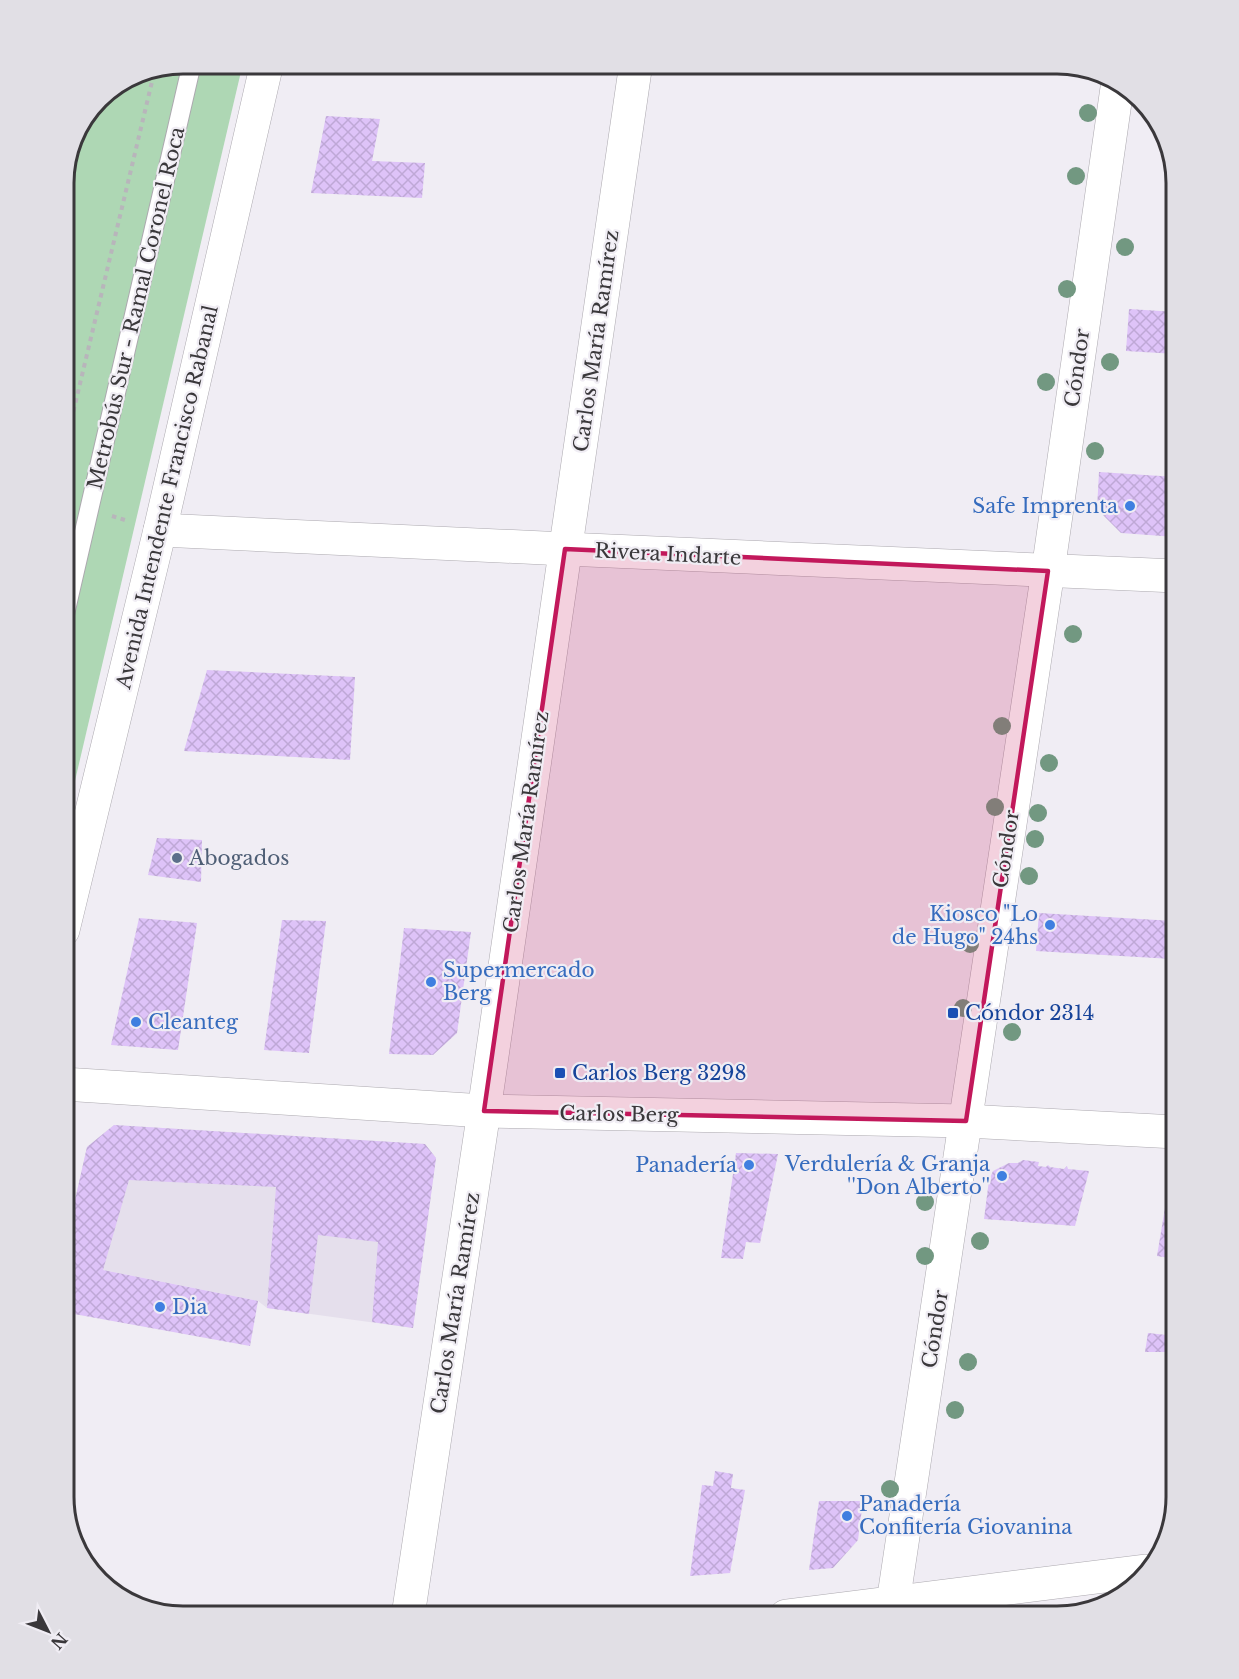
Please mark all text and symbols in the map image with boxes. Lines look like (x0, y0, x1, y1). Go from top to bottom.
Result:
street label: Metrobús Sur - Ramal Coronel Roca (83, 124, 190, 492)
street label: Carlos María Ramírez (569, 228, 623, 454)
street label: Avenida Intendente Francisco Rabanal (111, 303, 223, 692)
street label: Cóndor (1060, 327, 1094, 409)
place label: Safe Imprenta (972, 494, 1119, 518)
marker: Safe Imprenta (1123, 499, 1137, 513)
street label: Rivera Indarte (594, 538, 742, 570)
street label: Carlos María Ramírez (499, 709, 553, 935)
street label: Cóndor (988, 808, 1024, 890)
place label: Abogados (188, 846, 289, 870)
marker: Abogados (170, 851, 184, 865)
place label: Kiosco "Lo de Hugo" 24hs (892, 902, 1038, 949)
marker: Kiosco "Lo de Hugo" 24hs (1043, 918, 1057, 932)
place label: Supermercado Berg (443, 958, 595, 1005)
marker: Supermercado Berg (424, 975, 438, 989)
place label: Cóndor 2314 (965, 1001, 1095, 1025)
marker: Cóndor 2314 (946, 1006, 960, 1020)
place label: Cleanteg (148, 1010, 239, 1034)
marker: Cleanteg (129, 1015, 143, 1029)
place label: Carlos Berg 3298 (572, 1061, 747, 1085)
marker: Carlos Berg 3298 (553, 1066, 567, 1080)
street label: Carlos Berg (559, 1101, 680, 1127)
place label: Verdulería & Granja ''Don Alberto'' (784, 1152, 991, 1199)
place label: Panadería (635, 1153, 738, 1177)
marker: Panadería (742, 1158, 756, 1172)
marker: Verdulería & Granja ''Don Alberto'' (995, 1169, 1009, 1183)
street label: Carlos María Ramírez (426, 1191, 484, 1415)
street label: Cóndor (917, 1288, 953, 1370)
place label: Dia (172, 1295, 208, 1319)
marker: Dia (153, 1300, 167, 1314)
place label: Panadería Confitería Giovanina (859, 1492, 1073, 1539)
marker: Panadería Confitería Giovanina (840, 1509, 854, 1523)
north arrow (18, 1601, 78, 1661)
text: N (47, 1629, 72, 1653)

